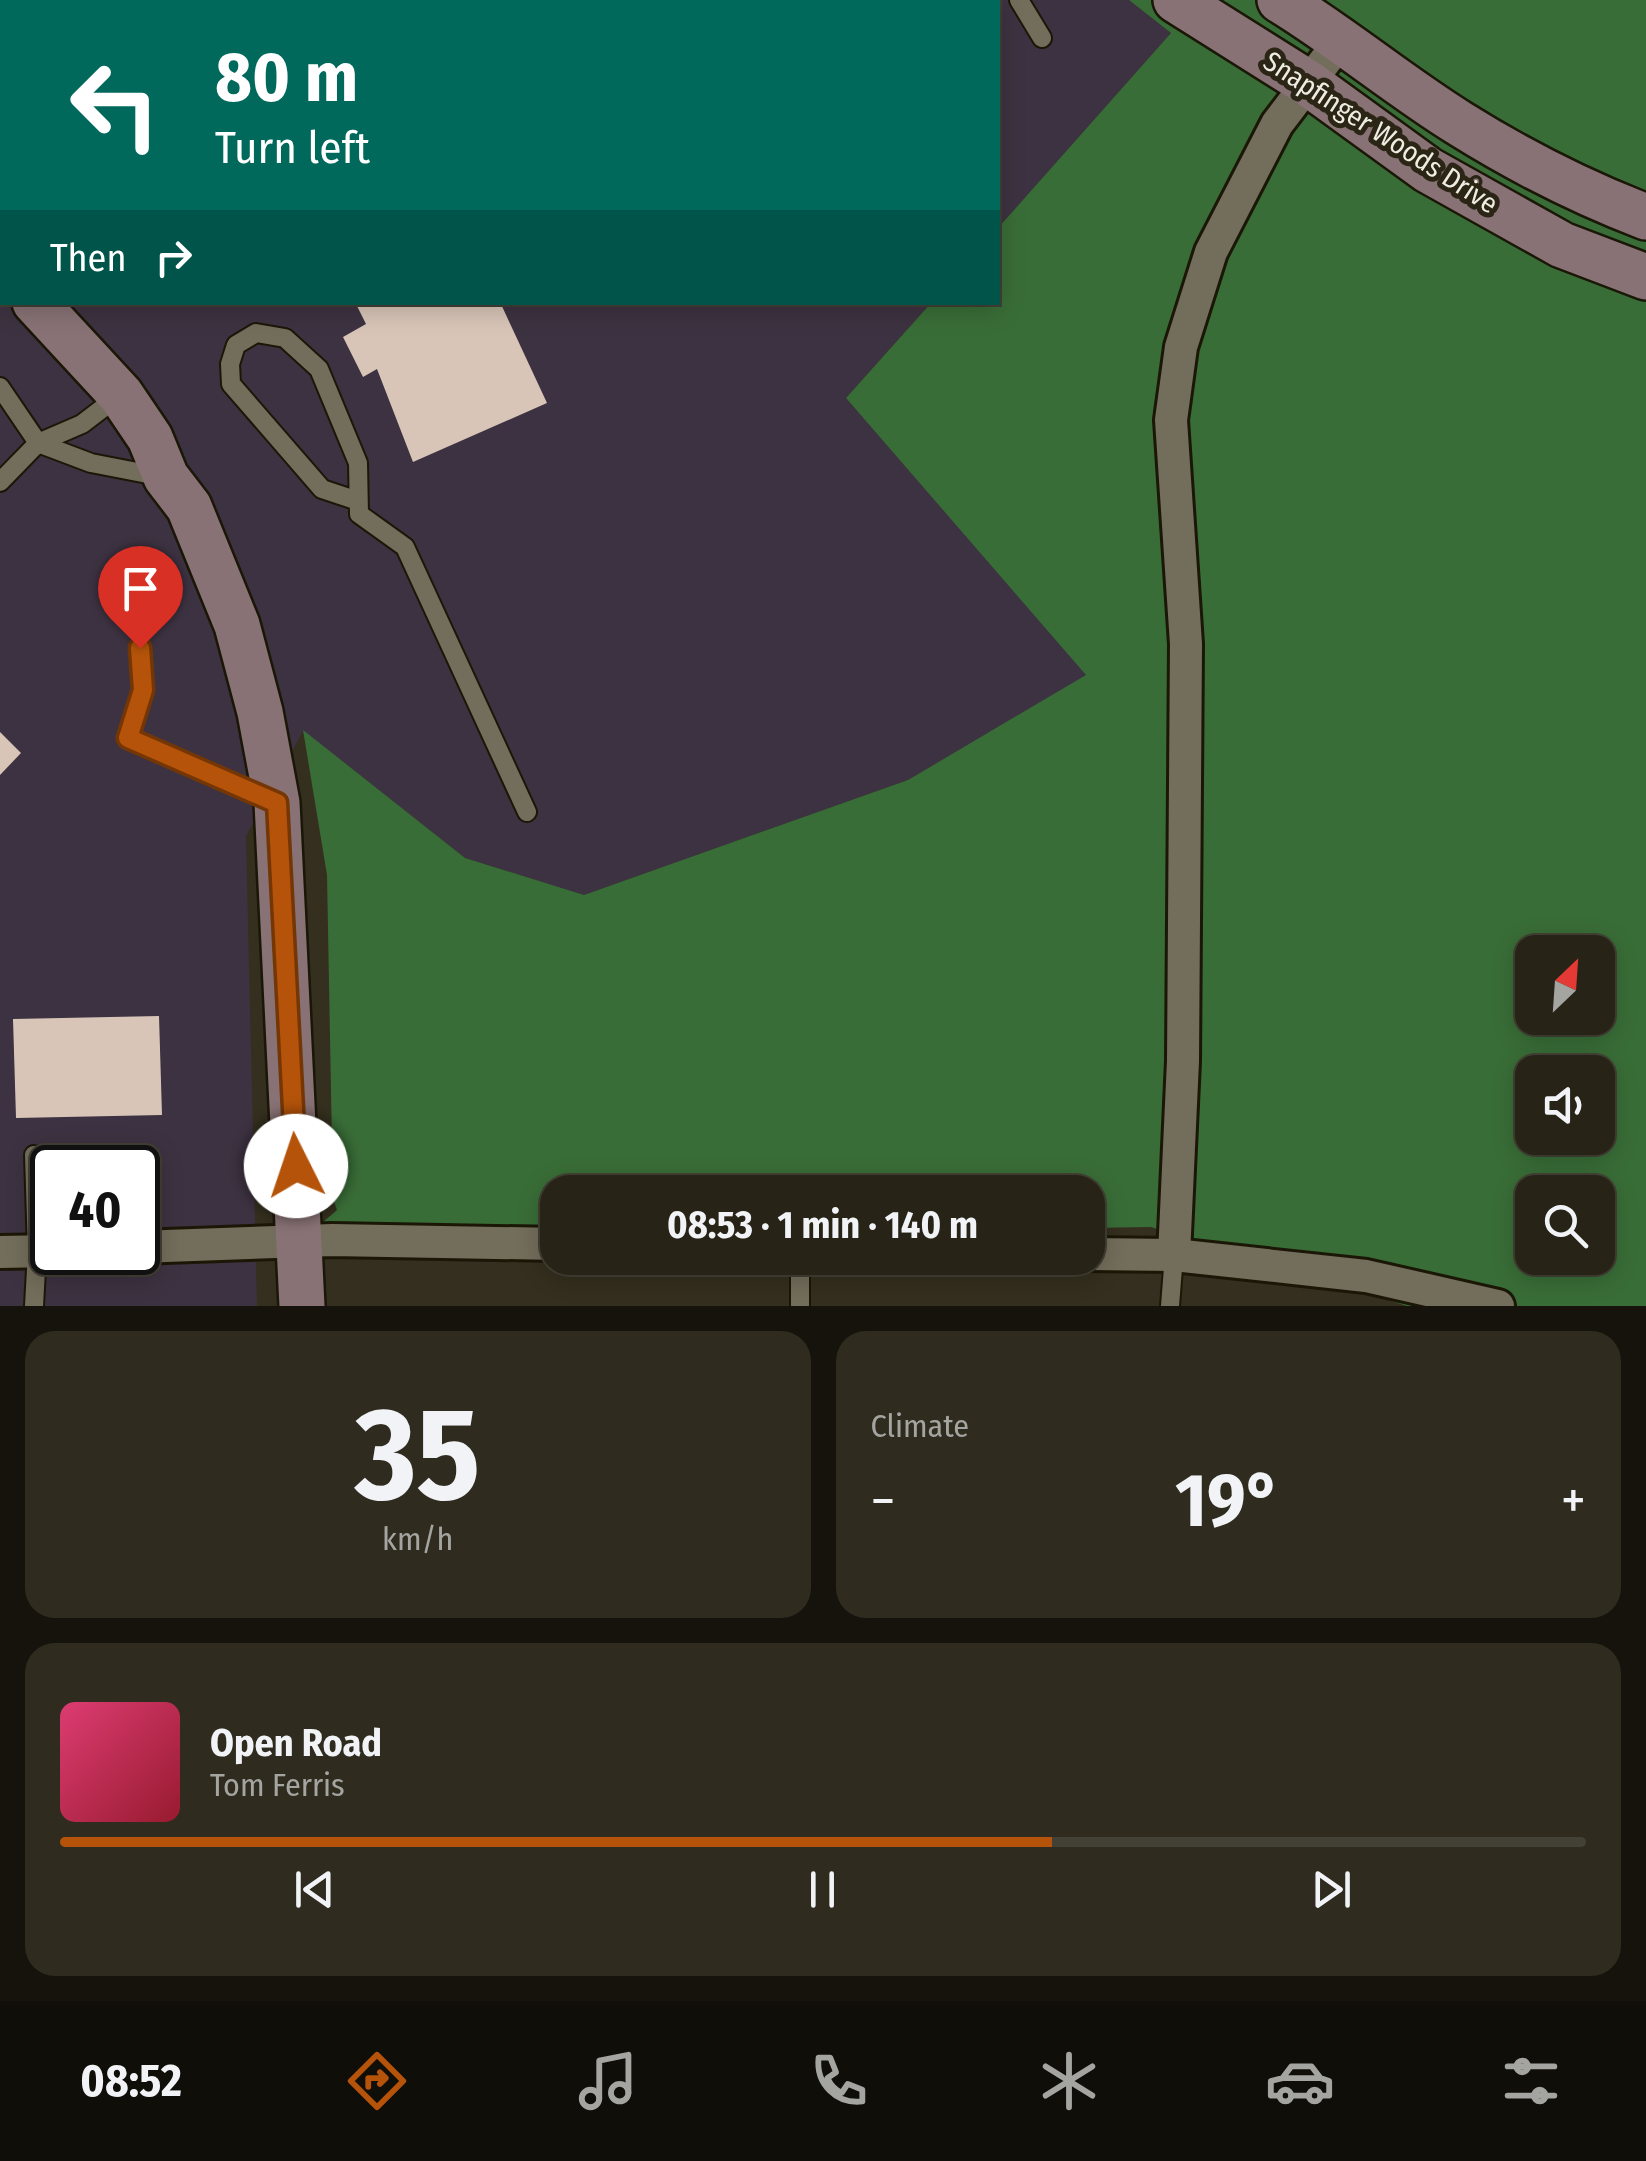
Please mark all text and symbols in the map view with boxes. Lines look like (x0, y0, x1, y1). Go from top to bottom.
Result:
text: 80 m (215, 36, 358, 120)
icon: left (50, 40, 180, 170)
street label: Snapfinger Woods Drive (1257, 44, 1504, 220)
text: Turn left (215, 121, 370, 175)
icon: right (146, 230, 201, 285)
text: Then (50, 235, 126, 281)
pin (98, 546, 183, 649)
icon: arrive (113, 561, 168, 616)
north arrow (1515, 935, 1615, 1035)
map controls (1515, 935, 1615, 1275)
button: sound (1515, 1055, 1615, 1155)
position arrow (244, 1114, 348, 1218)
speed limit sign: 40 (30, 1145, 160, 1275)
button: search (1515, 1175, 1615, 1275)
text: 08:53 · 1 min · 140 m (667, 1202, 978, 1248)
text: 35 (355, 1377, 480, 1533)
text: Climate (871, 1407, 969, 1445)
text: 19° (1175, 1456, 1281, 1546)
text: − (871, 1468, 895, 1534)
text: + (1561, 1468, 1586, 1534)
text: km/h (382, 1520, 453, 1558)
text: Open Road (210, 1720, 382, 1766)
text: Tom Ferris (210, 1766, 345, 1804)
icon: previous (287, 1862, 342, 1917)
icon: pause (795, 1862, 850, 1917)
icon: next (1304, 1862, 1359, 1917)
icon: directions (342, 2046, 412, 2116)
icon: music (573, 2046, 643, 2116)
icon: phone (804, 2046, 874, 2116)
icon: climate (1034, 2046, 1104, 2116)
icon: car (1265, 2046, 1335, 2116)
icon: filters (1496, 2046, 1566, 2116)
text: 08:52 (80, 2054, 182, 2108)

